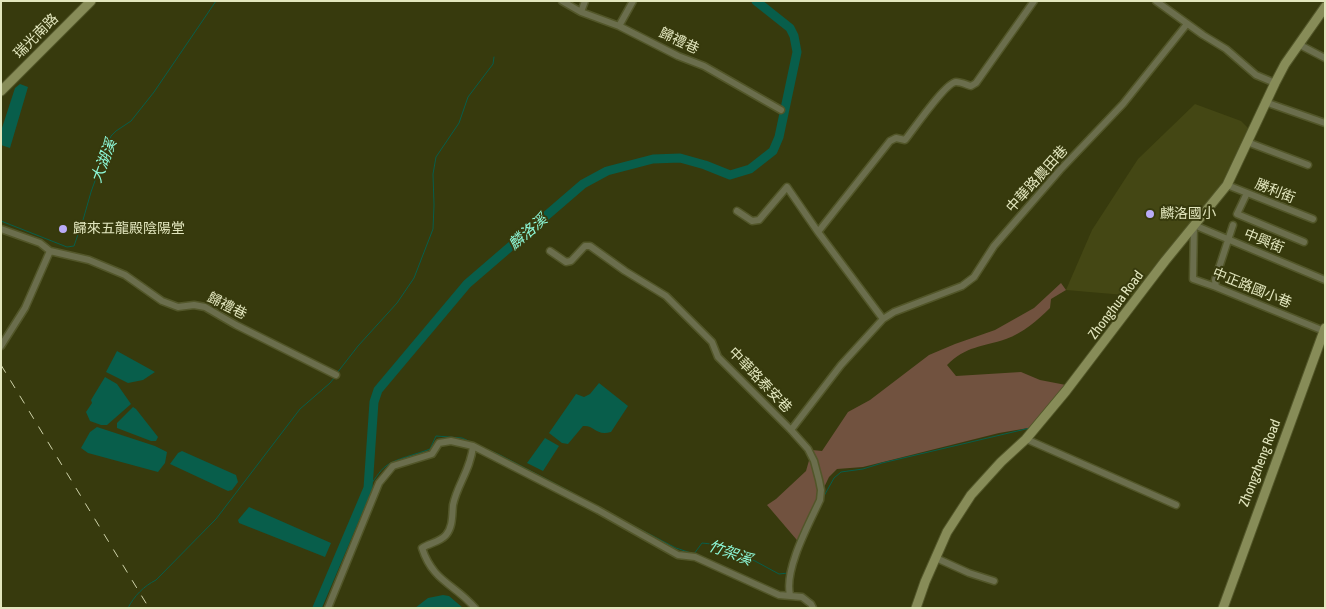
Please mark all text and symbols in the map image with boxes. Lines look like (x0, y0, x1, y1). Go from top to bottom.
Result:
street label: 瑞光南路 (10, 10, 62, 62)
street label: 歸禮巷 (656, 25, 702, 57)
water label: 大湖溪 (88, 137, 120, 185)
street label: 中華路農田巷 (1003, 142, 1071, 216)
street label: 勝利街 (1252, 175, 1298, 207)
place label: 麟洛國小 (1160, 206, 1216, 222)
marker: 麟洛國小 (1144, 208, 1156, 220)
water label: 麟洛溪 (505, 210, 551, 254)
place label: 歸來五龍殿陰陽堂 (73, 221, 185, 237)
marker: 歸來五龍殿陰陽堂 (57, 223, 69, 235)
street label: 中興街 (1241, 225, 1287, 257)
street label: 中正路國小巷 (1210, 264, 1294, 312)
street label: Zhonghua Road (1085, 268, 1147, 342)
street label: 歸禮巷 (204, 289, 250, 323)
street label: 中華路泰安巷 (725, 344, 795, 416)
street label: Zhongzheng Road (1236, 417, 1284, 509)
water label: 竹架溪 (706, 537, 754, 569)

